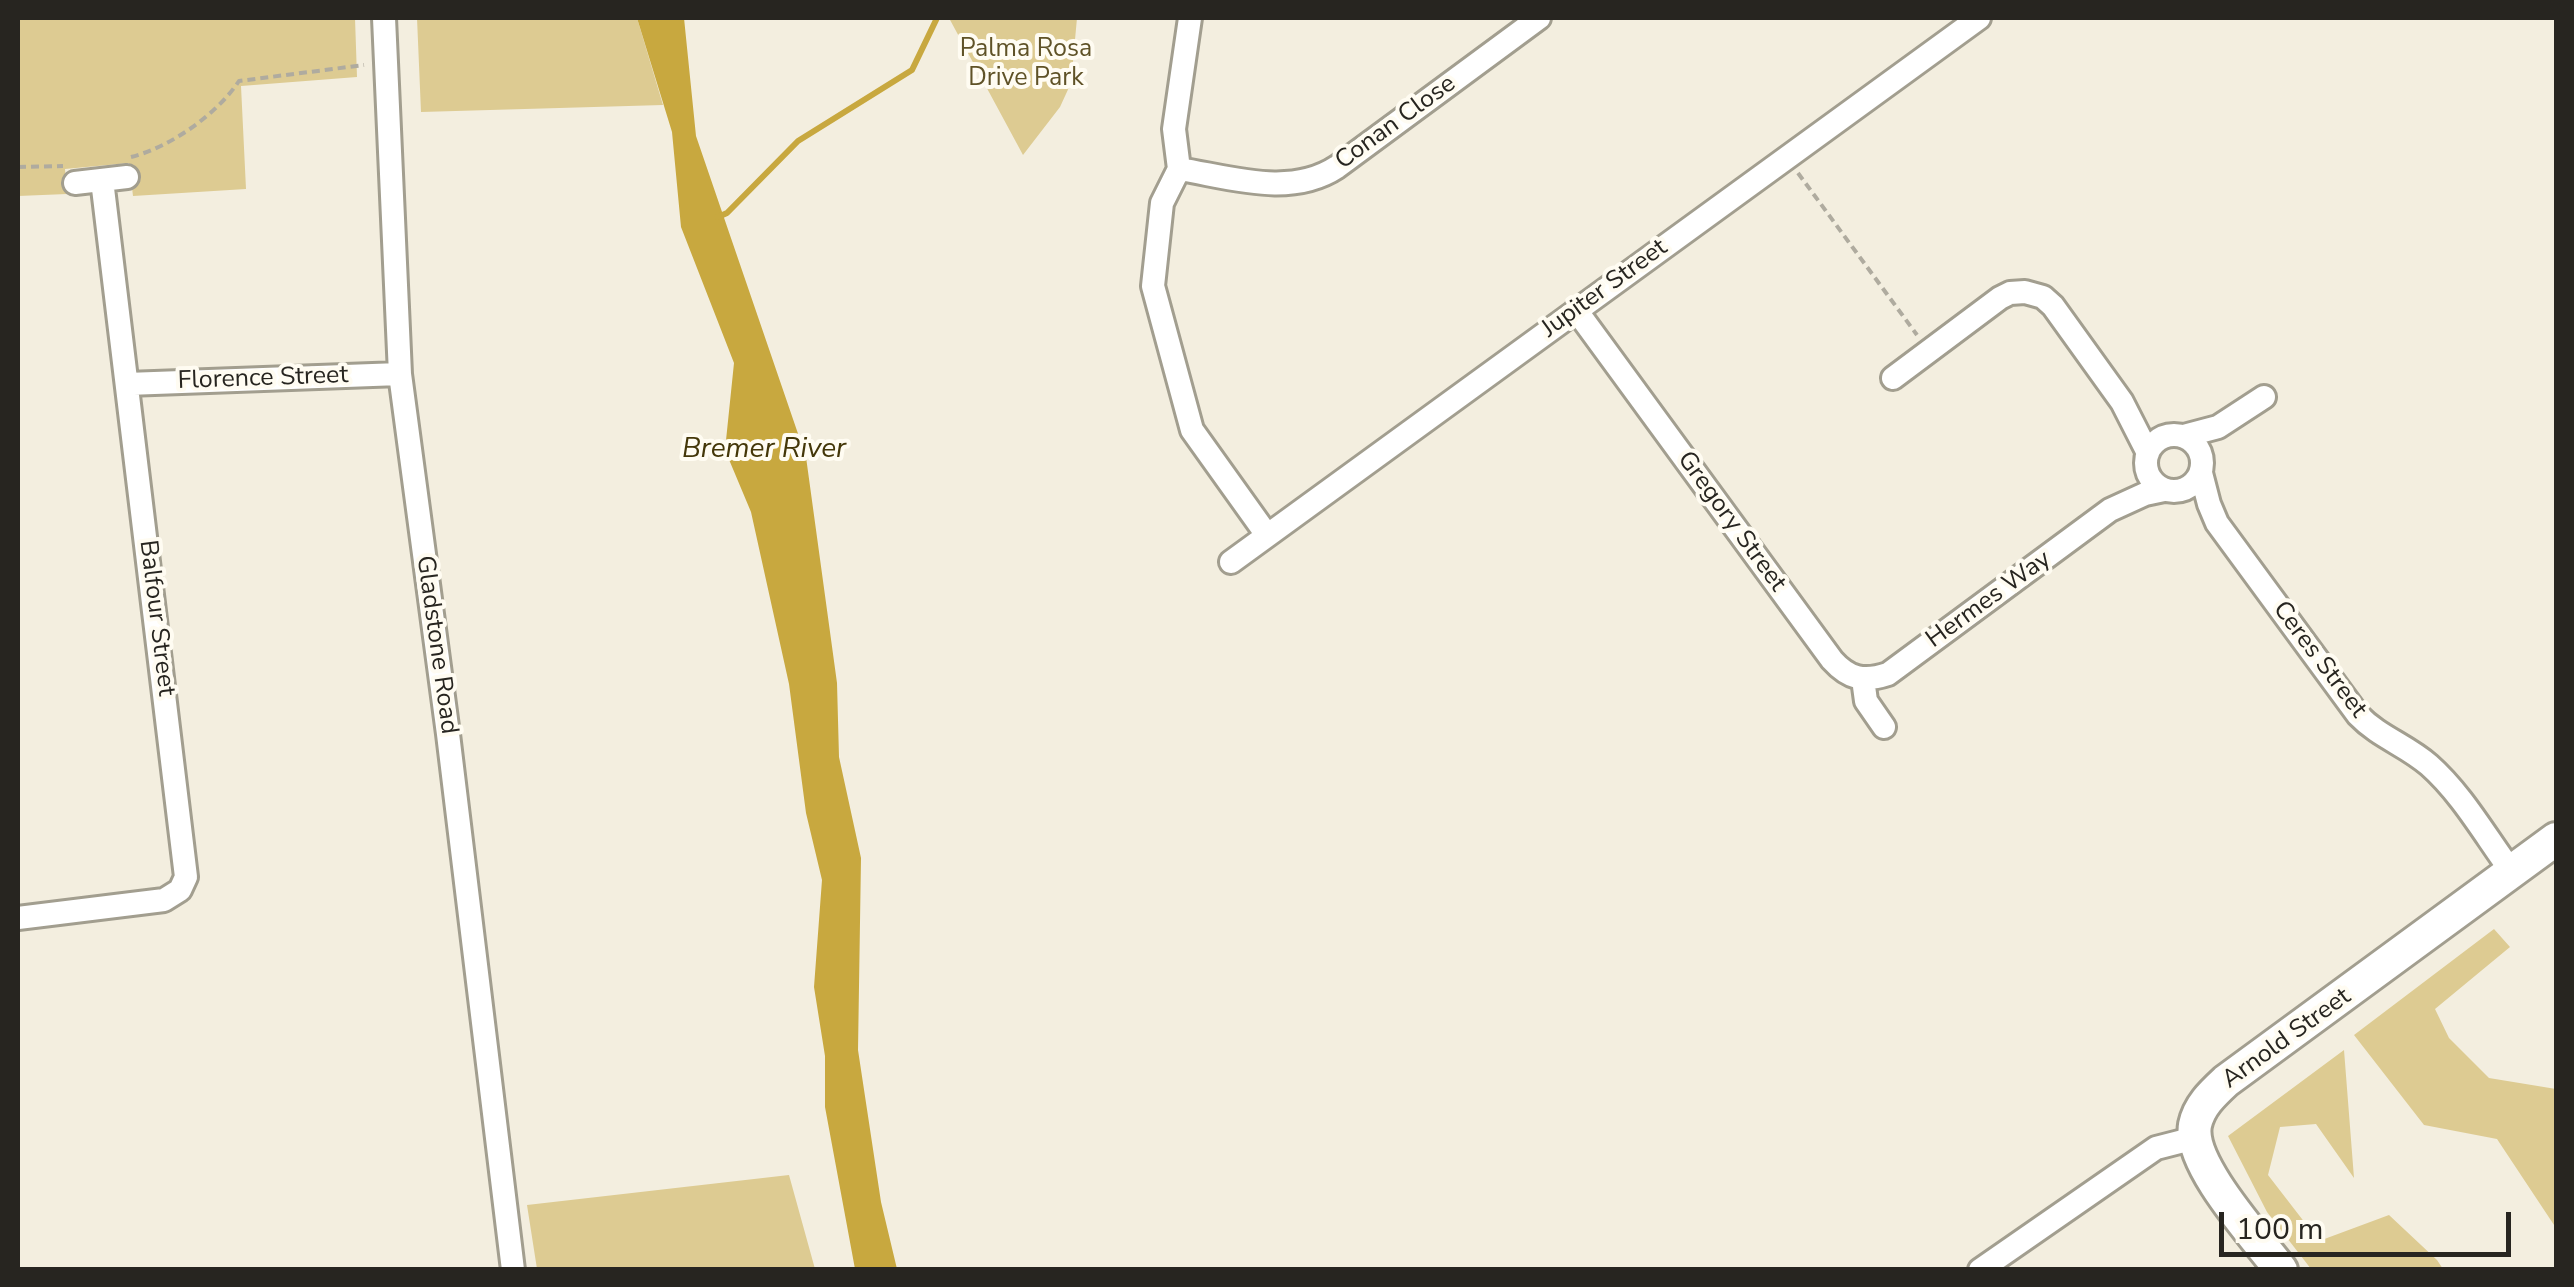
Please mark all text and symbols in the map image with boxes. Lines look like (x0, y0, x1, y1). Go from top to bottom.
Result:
park label: Palma Rosa Drive Park (960, 35, 1092, 94)
street label: Conan Close (1330, 69, 1462, 177)
street label: Jupiter Street (1536, 233, 1674, 345)
street label: Florence Street (177, 361, 349, 397)
water label: Bremer River (682, 433, 846, 467)
street label: Gregory Street (1670, 446, 1792, 598)
street label: Balfour Street (132, 538, 180, 698)
street label: Hermes Way (1921, 545, 2057, 655)
street label: Gladstone Road (409, 554, 463, 736)
street label: Ceres Street (2265, 596, 2373, 724)
street label: Arnold Street (2217, 982, 2357, 1096)
scale bar (2224, 1192, 2516, 1254)
text: 100 m (2236, 1209, 2323, 1250)

